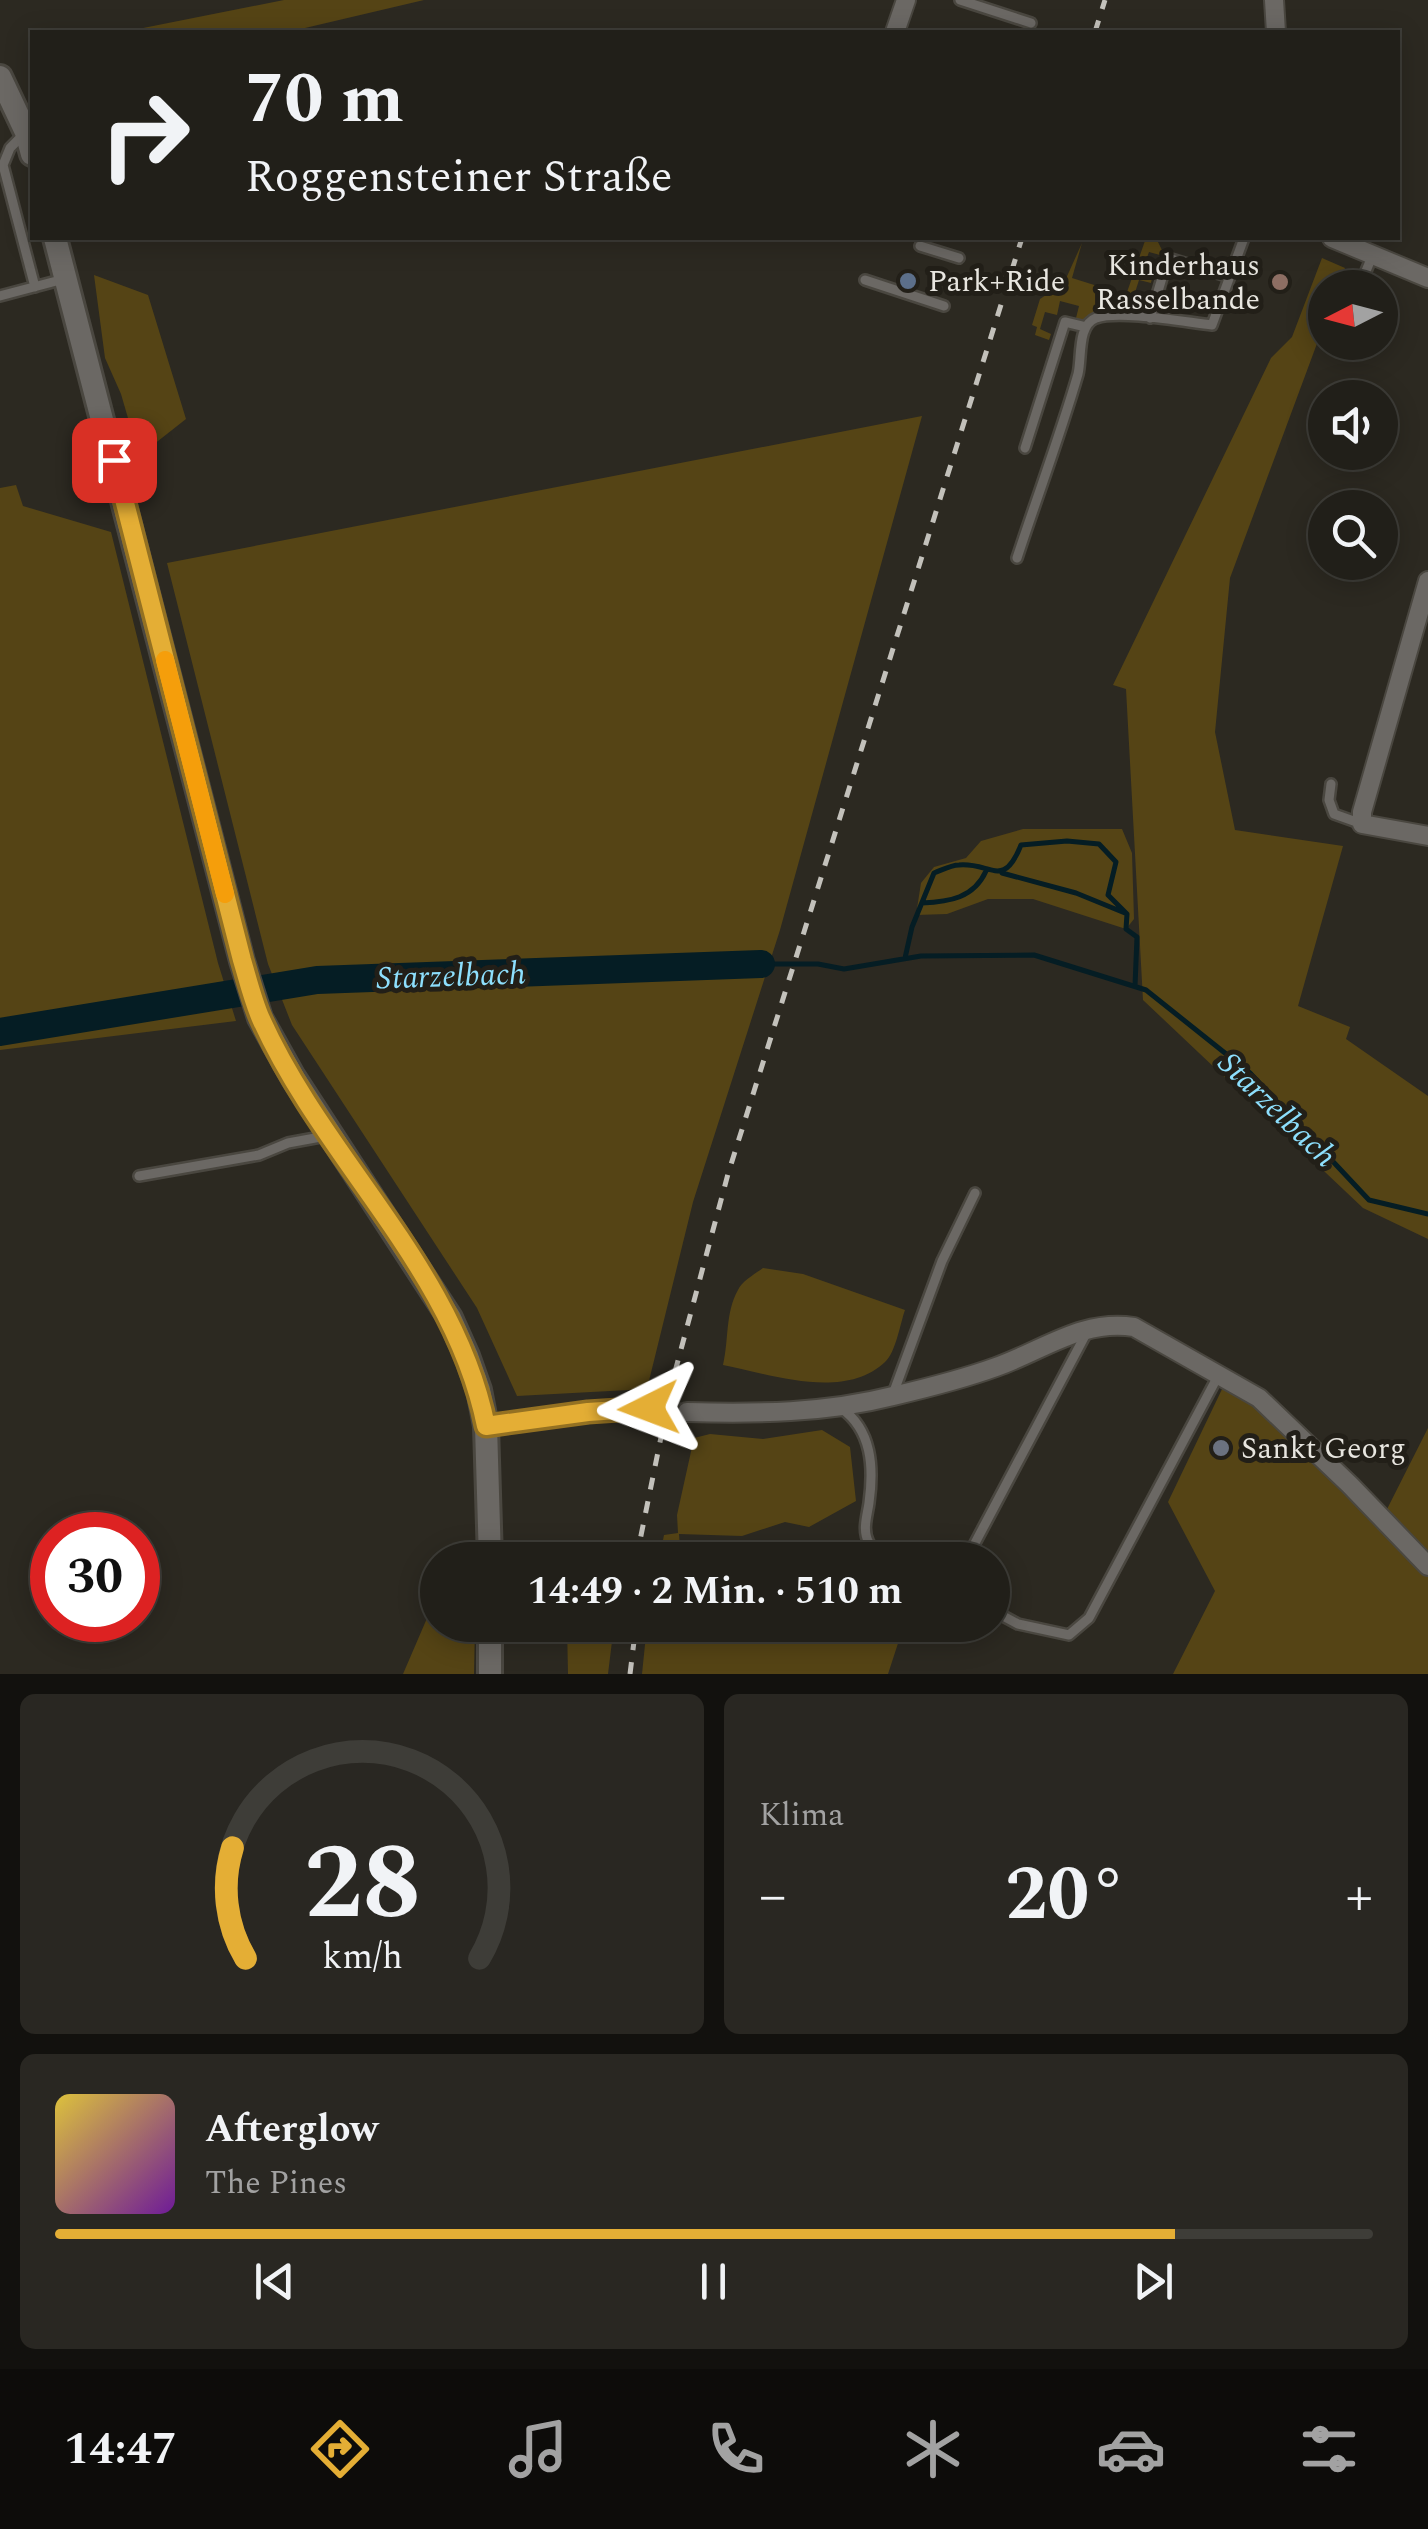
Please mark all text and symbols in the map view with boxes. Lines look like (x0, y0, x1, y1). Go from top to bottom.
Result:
text: 70 m (245, 47, 404, 153)
icon: right (80, 70, 210, 200)
text: Roggensteiner Straße (245, 143, 673, 212)
place label: Kinderhaus Rasselbande (1096, 243, 1260, 323)
place label: Park+Ride (928, 259, 1065, 305)
marker: Park+Ride (897, 270, 919, 292)
north arrow (1308, 270, 1398, 360)
map controls (1308, 270, 1398, 580)
marker: Kinderhaus Rasselbande (1269, 271, 1291, 293)
button: sound (1308, 380, 1398, 470)
pin (72, 418, 157, 503)
icon: arrive (87, 433, 142, 488)
button: search (1308, 490, 1398, 580)
water label: Starzelbach (376, 949, 527, 1004)
water label: Starzelbach (1206, 1041, 1348, 1180)
position arrow (597, 1356, 701, 1460)
place label: Sankt Georg (1241, 1426, 1406, 1472)
marker: Sankt Georg (1210, 1437, 1232, 1459)
speed limit sign: 30 (30, 1512, 160, 1642)
text: 14:49 · 2 Min. · 510 m (527, 1563, 903, 1621)
text: Klima (759, 1791, 844, 1840)
text: 28 (304, 1806, 420, 1964)
text: 20° (1005, 1839, 1127, 1953)
text: − (759, 1855, 787, 1938)
text: + (1345, 1855, 1373, 1938)
text: km/h (322, 1930, 402, 1985)
text: Afterglow (205, 2101, 378, 2159)
text: The Pines (205, 2159, 347, 2208)
icon: previous (247, 2254, 302, 2309)
icon: pause (686, 2254, 741, 2309)
icon: next (1126, 2254, 1181, 2309)
icon: directions (305, 2414, 375, 2484)
icon: music (503, 2414, 573, 2484)
icon: phone (701, 2414, 771, 2484)
icon: climate (898, 2414, 968, 2484)
icon: car (1096, 2414, 1166, 2484)
icon: filters (1294, 2414, 1364, 2484)
text: 14:47 (64, 2415, 177, 2484)

